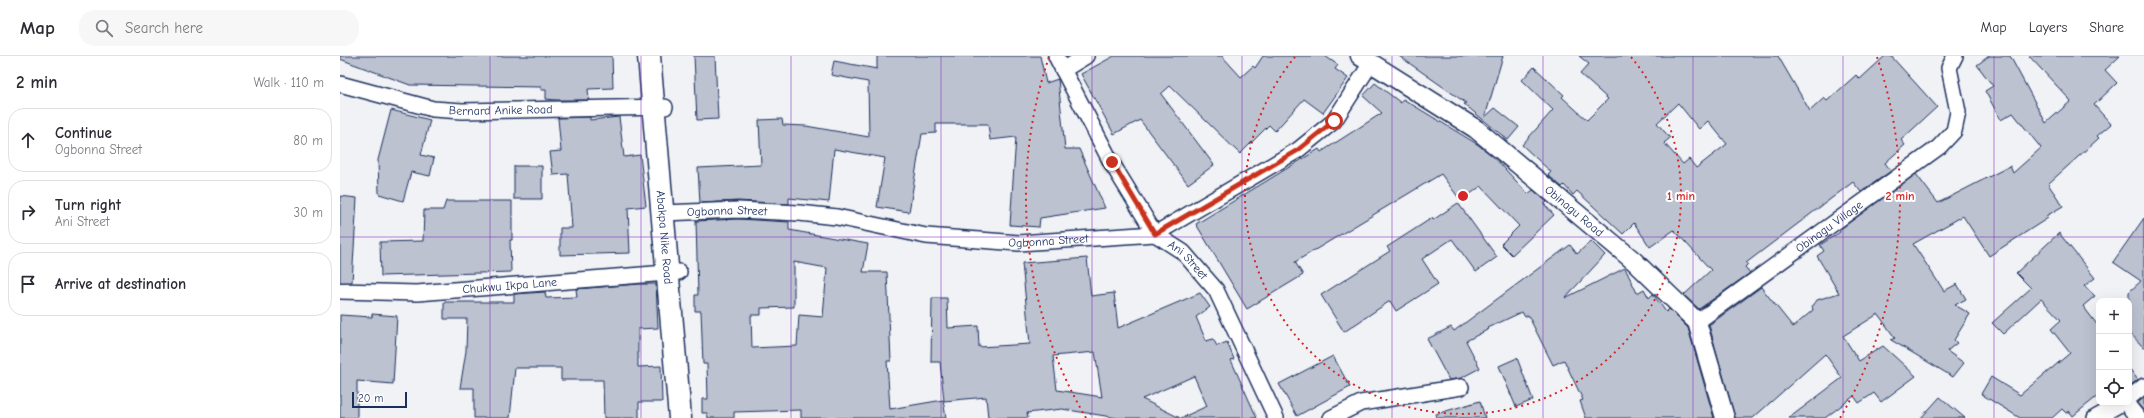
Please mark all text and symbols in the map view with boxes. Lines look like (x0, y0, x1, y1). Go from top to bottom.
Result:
search box (79, 10, 359, 46)
text: Map (20, 17, 55, 39)
icon: search (93, 17, 115, 39)
text: Search here (125, 19, 203, 37)
text: Map (1980, 19, 2007, 36)
text: Layers (2029, 19, 2067, 36)
text: Share (2089, 19, 2124, 36)
text: 2 min (16, 73, 57, 92)
text: Walk · 110 m (253, 75, 324, 90)
street label: Bernard Anike Road (448, 102, 553, 118)
route start (1325, 112, 1343, 130)
text: Continue (55, 124, 112, 142)
icon: ahead (17, 129, 39, 151)
text: 80 m (293, 133, 323, 148)
text: Ogbonna Street (55, 142, 142, 157)
route end (1103, 153, 1121, 171)
street label: Obinagu Road (1542, 183, 1606, 240)
centre of rings (1456, 189, 1470, 203)
text: 1 min (1667, 189, 1695, 203)
text: 2 min (1885, 189, 1915, 203)
street label: Abakpa Nike Road (654, 190, 676, 285)
text: Turn right (55, 196, 121, 214)
street label: Obinagu Village (1793, 198, 1865, 255)
icon: right (17, 201, 39, 223)
street label: Ogbonna Street (686, 203, 768, 219)
text: 30 m (293, 205, 323, 220)
text: Ani Street (55, 214, 110, 229)
street label: Ogbonna Street (1008, 231, 1089, 250)
street label: Ani Street (1165, 237, 1211, 283)
icon: arrive (17, 273, 39, 295)
text: Arrive at destination (55, 275, 186, 293)
street label: Chukwu Ikpa Lane (462, 275, 558, 296)
map controls (2096, 298, 2132, 406)
button: + (2096, 298, 2132, 334)
button: − (2096, 334, 2132, 370)
button: locate (2096, 370, 2132, 406)
scale bar (352, 390, 407, 409)
text: 20 m (358, 392, 383, 405)

